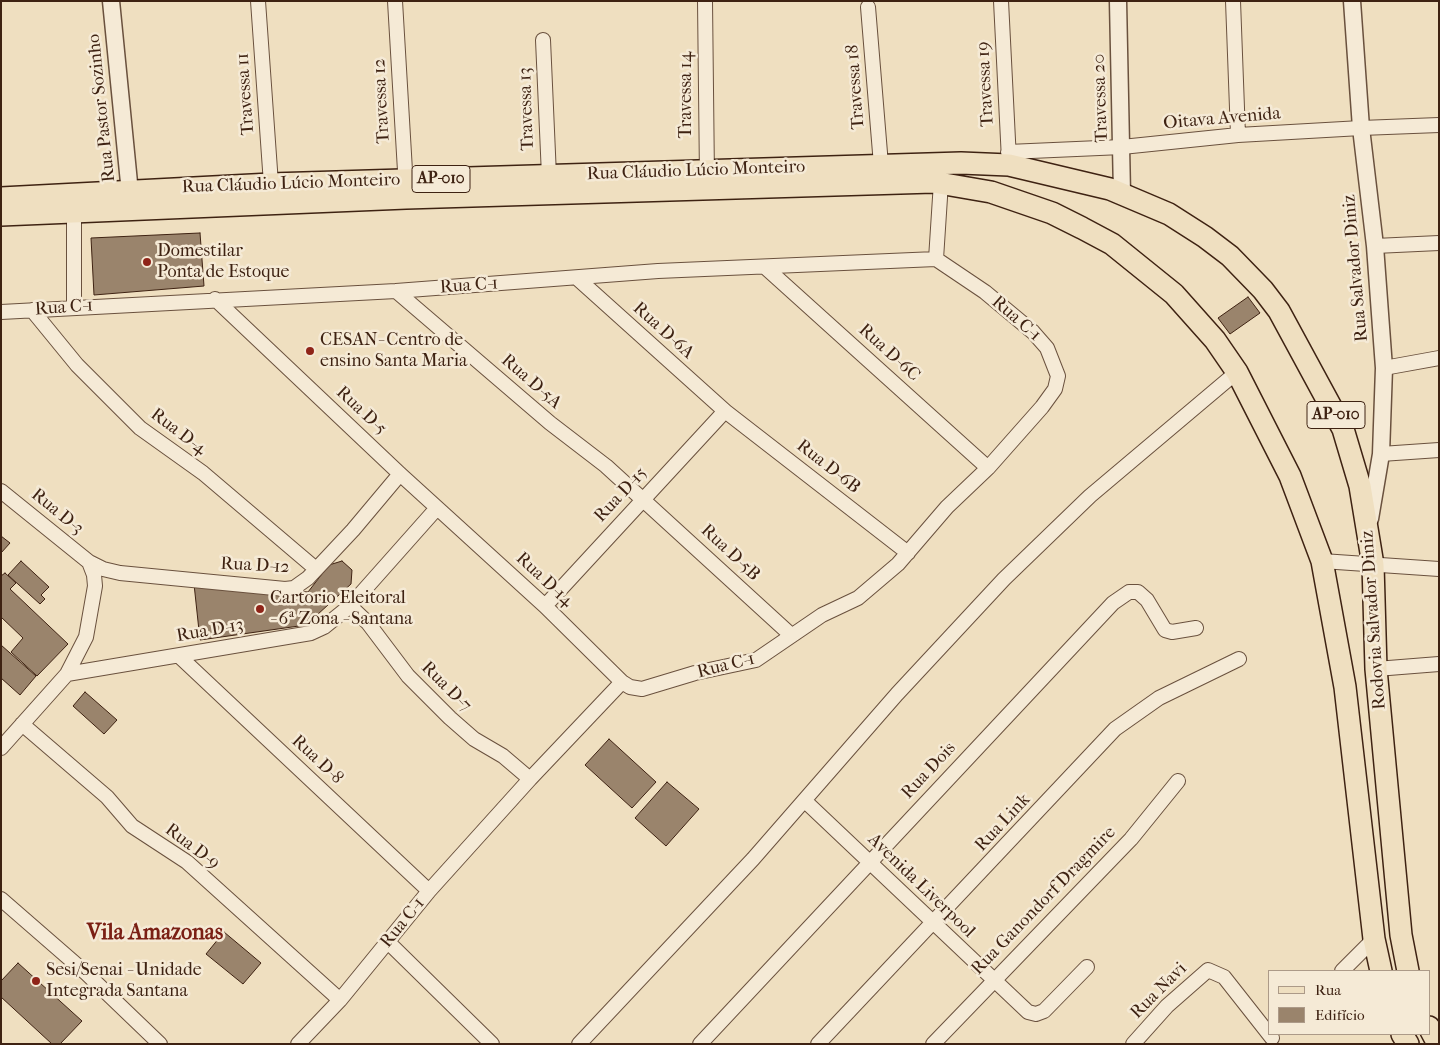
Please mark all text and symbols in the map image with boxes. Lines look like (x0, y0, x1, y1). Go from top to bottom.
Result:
street label: Rua Pastor Sozinho (83, 33, 121, 183)
street label: Travessa 19 (973, 41, 999, 127)
street label: Travessa 18 (842, 44, 870, 130)
street label: Travessa 11 (232, 52, 260, 136)
street label: Travessa 14 (676, 52, 698, 138)
street label: Travessa 20 (1089, 53, 1113, 143)
street label: Travessa 12 (369, 58, 395, 144)
street label: Travessa 13 (515, 67, 539, 151)
street label: Oitava Avenida (1163, 103, 1281, 135)
street label: Rua Cláudio Lúcio Monteiro (586, 156, 806, 186)
road number: AP-010 (412, 165, 470, 192)
street label: Rua Cláudio Lúcio Monteiro (181, 169, 401, 199)
street label: Rua Salvador Diniz (1339, 193, 1373, 343)
place label: Domestilar Ponta de Estoque (157, 241, 289, 284)
marker: Domestilar Ponta de Estoque (141, 256, 153, 268)
street label: Rua C-1 (439, 273, 499, 299)
street label: Rua C-1 (987, 292, 1045, 346)
street label: Rua C-1 (34, 295, 94, 321)
street label: Rua D-6A (628, 298, 698, 364)
street label: Rua D-6C (854, 320, 924, 386)
place label: CESAN- Centro de ensino Santa Maria (320, 330, 467, 372)
marker: CESAN- Centro de ensino Santa Maria (304, 345, 316, 357)
street label: Rua D-5A (496, 350, 566, 414)
street label: Rua D-5 (331, 382, 391, 440)
road number: AP-010 (1307, 402, 1365, 428)
street label: Rua D-4 (146, 404, 210, 460)
street label: Rua D-6B (792, 435, 864, 499)
street label: Rua D-15 (590, 463, 652, 527)
street label: Rua D-3 (27, 484, 87, 540)
street label: Rua D-5B (696, 520, 764, 586)
street label: Rodovia Salvador Diniz (1357, 530, 1391, 710)
street label: Rua D-14 (511, 548, 577, 612)
street label: Rua D-12 (220, 553, 290, 579)
place label: Cartorio Eleitoral - 6ª Zona - Santana (270, 588, 413, 630)
marker: Cartorio Eleitoral - 6ª Zona - Santana (254, 603, 266, 615)
street label: Rua D-13 (175, 615, 245, 647)
street label: Rua C-1 (695, 648, 757, 684)
street label: Rua D-7 (416, 657, 476, 717)
street label: Rua D-8 (287, 731, 347, 789)
street label: Rua Dois (897, 738, 961, 804)
street label: Rua Link (971, 790, 1035, 856)
street label: Rua D-9 (160, 819, 224, 875)
street label: Rua Ganondorf Dragmire (967, 822, 1121, 980)
street label: Avenida Liverpool (863, 829, 979, 943)
street label: Rua C-1 (376, 894, 430, 952)
district label: Vila Amazonas (87, 921, 223, 947)
street label: Rua Navi (1126, 958, 1192, 1024)
place label: Sesi/Senai - Unidade Integrada Santana (46, 960, 202, 1002)
legend (1268, 970, 1430, 1035)
marker: Sesi/Senai - Unidade Integrada Santana (30, 975, 42, 987)
text: Rua (1315, 981, 1341, 999)
text: Edifício (1315, 1006, 1365, 1024)

